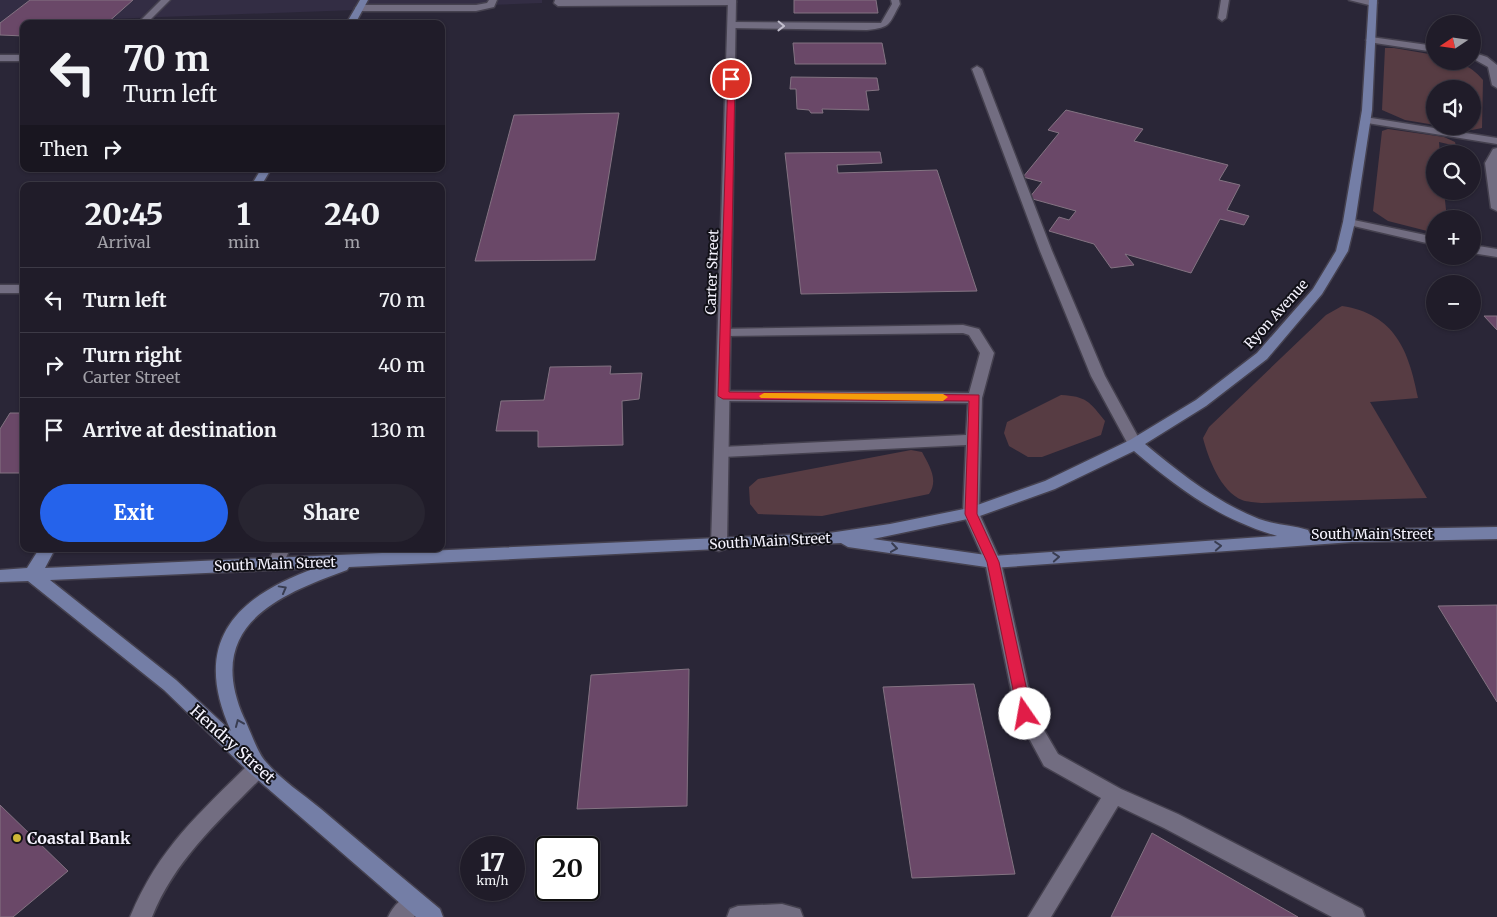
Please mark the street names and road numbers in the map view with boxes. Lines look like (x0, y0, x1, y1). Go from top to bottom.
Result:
street label: Carter Street (702, 229, 723, 315)
street label: Ryon Avenue (1240, 276, 1312, 352)
street label: South Main Street (1311, 525, 1433, 543)
street label: South Main Street (709, 529, 832, 553)
street label: South Main Street (214, 553, 337, 575)
street label: Hendry Street (186, 701, 280, 788)

